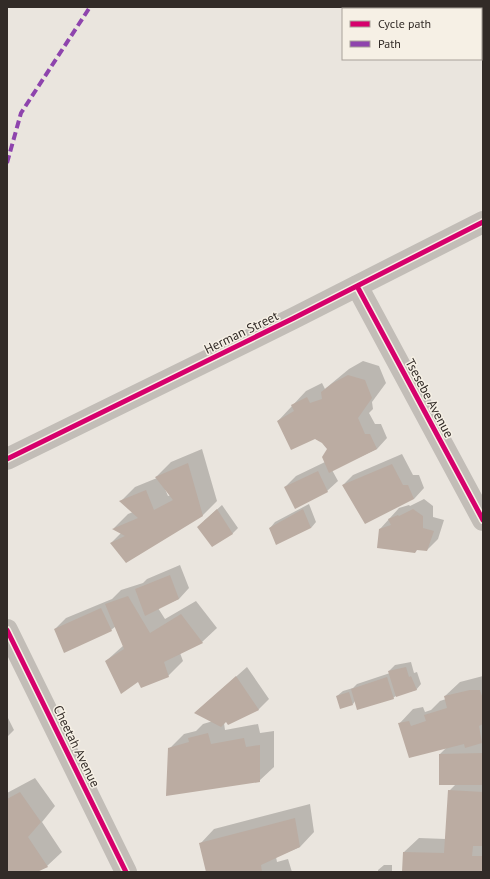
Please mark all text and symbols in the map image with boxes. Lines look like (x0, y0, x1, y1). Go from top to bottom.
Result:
legend (342, 8, 482, 60)
text: Cycle path (378, 16, 431, 31)
text: Path (378, 36, 401, 51)
street label: Herman Street (201, 307, 282, 358)
street label: Tsesebe Avenue (402, 356, 458, 441)
street label: Cheetah Avenue (49, 702, 104, 790)

